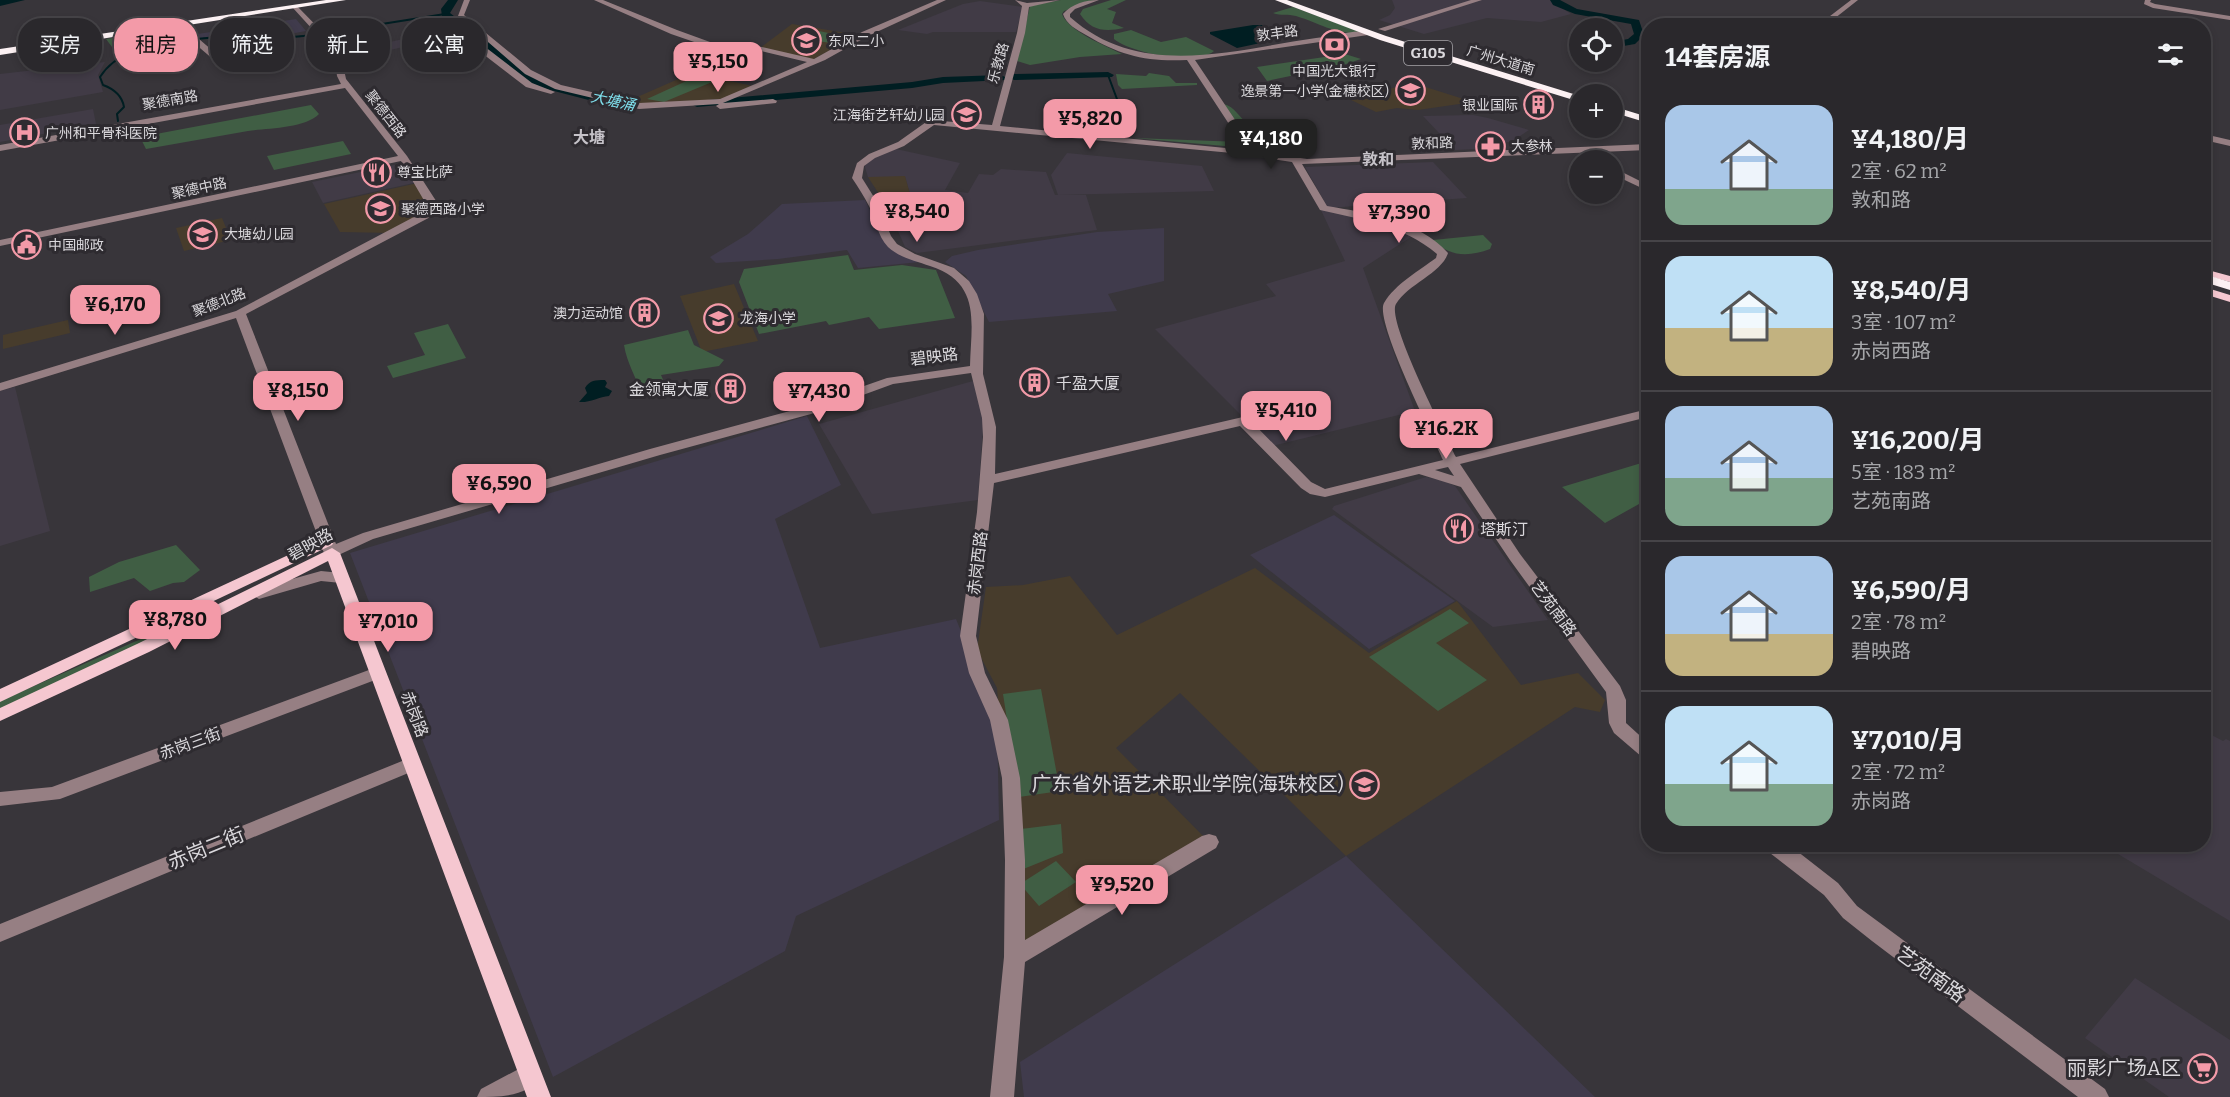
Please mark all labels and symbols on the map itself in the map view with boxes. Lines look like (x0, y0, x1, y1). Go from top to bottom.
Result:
street label: 敦丰路 (1255, 22, 1299, 45)
school or university icon: 东风二小 (791, 25, 823, 57)
bank icon: 中国光大银行 (1318, 28, 1350, 60)
place label: 东风二小 (828, 33, 884, 50)
street label: 乐敦路 (985, 41, 1012, 86)
road number: G105 (1404, 41, 1452, 65)
pin: ¥5,150 (669, 42, 767, 93)
street label: 广州大道南 (1465, 42, 1537, 79)
place label: 中国光大银行 (1292, 63, 1376, 80)
school or university icon: 逸景第一小学(金穗校区) (1394, 75, 1426, 107)
place label: 逸景第一小学(金穗校区) (1240, 83, 1389, 100)
street label: 聚德南路 (141, 87, 199, 114)
street label: 聚德西路 (362, 87, 410, 142)
water label: 大塘涌 (589, 88, 639, 115)
building icon: 银业国际 (1523, 89, 1555, 121)
place label: 银业国际 (1462, 97, 1518, 114)
school or university icon: 江海街艺轩幼儿园 (950, 99, 982, 131)
pin: ¥5,820 (1041, 99, 1139, 150)
place label: 江海街艺轩幼儿园 (833, 107, 945, 124)
hospital icon: 广州和平骨科医院 (8, 117, 40, 149)
pin: ¥4,180 (1222, 119, 1320, 170)
place label: 广州和平骨科医院 (45, 125, 157, 142)
district label: 大塘 (573, 128, 605, 147)
pharmacy icon: 大参林 (1474, 130, 1506, 162)
street label: 敦和路 (1411, 134, 1453, 153)
place label: 大参林 (1511, 138, 1553, 155)
district label: 敦和 (1362, 150, 1394, 169)
restaurant icon: 尊宝比萨 (360, 156, 392, 188)
place label: 尊宝比萨 (397, 164, 453, 181)
street label: 聚德中路 (170, 174, 228, 203)
pin: ¥8,540 (868, 192, 966, 243)
school or university icon: 聚德西路小学 (364, 193, 396, 225)
pin: ¥7,390 (1350, 193, 1448, 244)
place label: 聚德西路小学 (401, 201, 485, 218)
school or university icon: 大塘幼儿园 (187, 218, 219, 250)
place label: 大塘幼儿园 (224, 226, 294, 243)
public building icon: 中国邮政 (11, 229, 43, 261)
place label: 中国邮政 (48, 237, 104, 254)
street label: 聚德北路 (190, 284, 248, 320)
pin: ¥6,170 (66, 285, 164, 336)
building icon: 澳力运动馆 (628, 297, 660, 329)
school or university icon: 龙海小学 (703, 302, 735, 334)
place label: 澳力运动馆 (553, 305, 623, 322)
place label: 龙海小学 (740, 310, 796, 327)
street label: 碧映路 (909, 344, 959, 369)
building icon: 千盈大厦 (1019, 367, 1051, 399)
pin: ¥8,150 (249, 371, 347, 422)
pin: ¥7,430 (770, 372, 868, 423)
building icon: 金领寓大厦 (714, 373, 746, 405)
place label: 千盈大厦 (1056, 374, 1120, 393)
place label: 金领寓大厦 (629, 380, 709, 399)
pin: ¥5,410 (1237, 391, 1335, 442)
pin: ¥16.2K (1397, 409, 1495, 460)
pin: ¥6,590 (450, 464, 548, 515)
restaurant icon: 塔斯汀 (1443, 513, 1475, 545)
place label: 塔斯汀 (1480, 520, 1528, 539)
street label: 碧映路 (285, 524, 336, 564)
street label: 赤岗西路 (964, 530, 991, 596)
street label: 艺苑南路 (1527, 577, 1580, 640)
pin: ¥8,780 (126, 600, 224, 651)
pin: ¥7,010 (339, 602, 437, 653)
street label: 赤岗路 (397, 688, 432, 740)
street label: 赤岗三街 (157, 724, 223, 763)
school or university icon: 广东省外语艺术职业学院(海珠校区) (1349, 768, 1381, 800)
place label: 广东省外语艺术职业学院(海珠校区) (1032, 772, 1344, 796)
street label: 赤岗二街 (164, 822, 248, 874)
pin: ¥9,520 (1073, 865, 1171, 916)
street label: 艺苑南路 (1892, 941, 1970, 1007)
supermarket icon: 丽影广场A区 (2186, 1052, 2218, 1084)
place label: 丽影广场A区 (2067, 1056, 2181, 1080)

